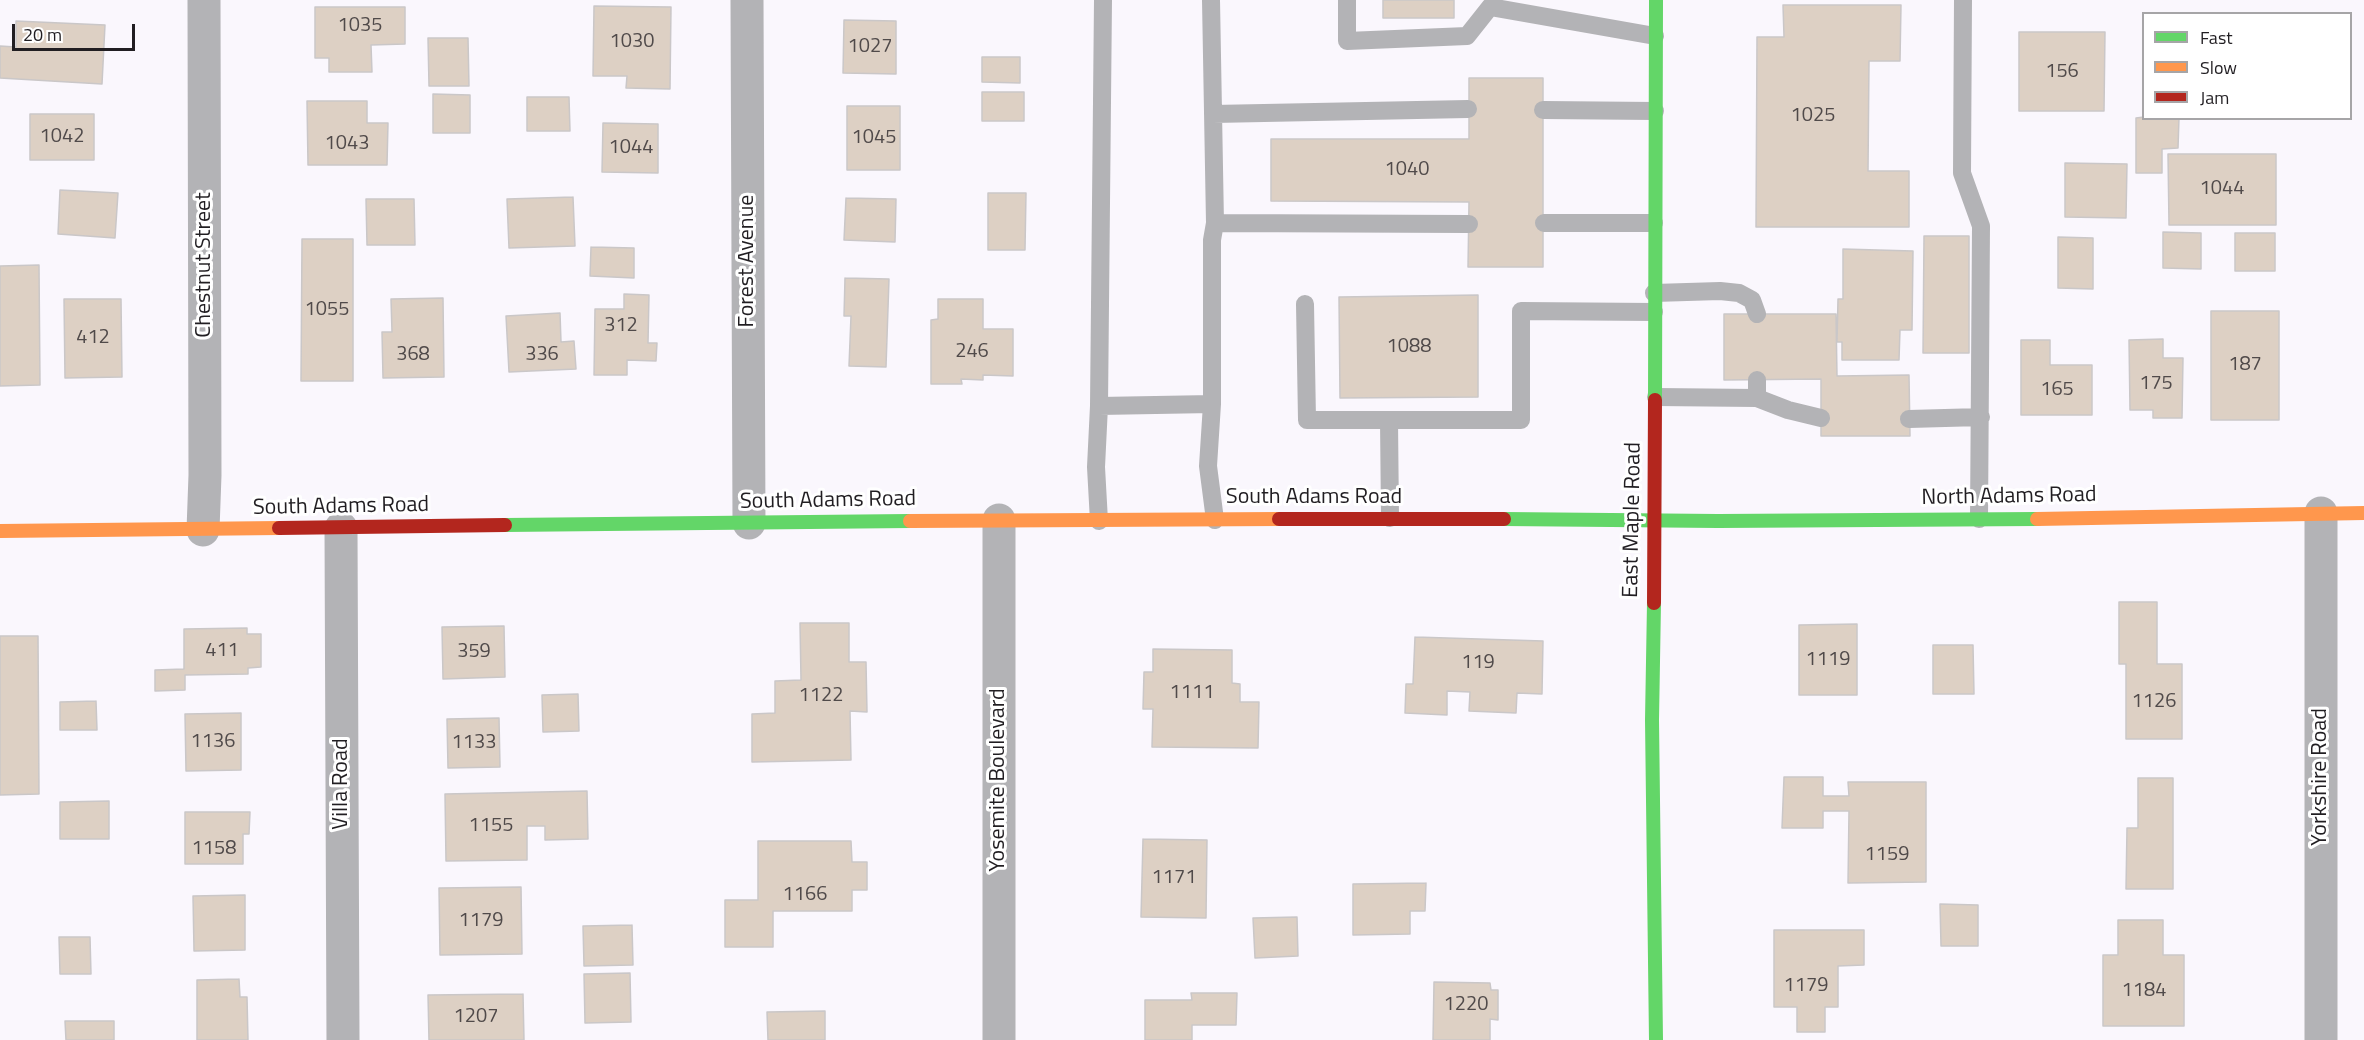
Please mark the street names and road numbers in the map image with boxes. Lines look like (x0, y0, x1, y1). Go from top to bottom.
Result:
street label: Chestnut Street (192, 192, 218, 338)
street label: Forest Avenue (735, 195, 761, 327)
street label: East Maple Road (1618, 442, 1648, 598)
street label: North Adams Road (1921, 482, 2097, 512)
street label: South Adams Road (1226, 485, 1402, 511)
street label: South Adams Road (740, 486, 916, 516)
street label: South Adams Road (253, 492, 429, 522)
street label: Yosemite Boulevard (986, 688, 1012, 872)
street label: Yorkshire Road (2308, 708, 2334, 846)
street label: Villa Road (329, 738, 355, 830)

